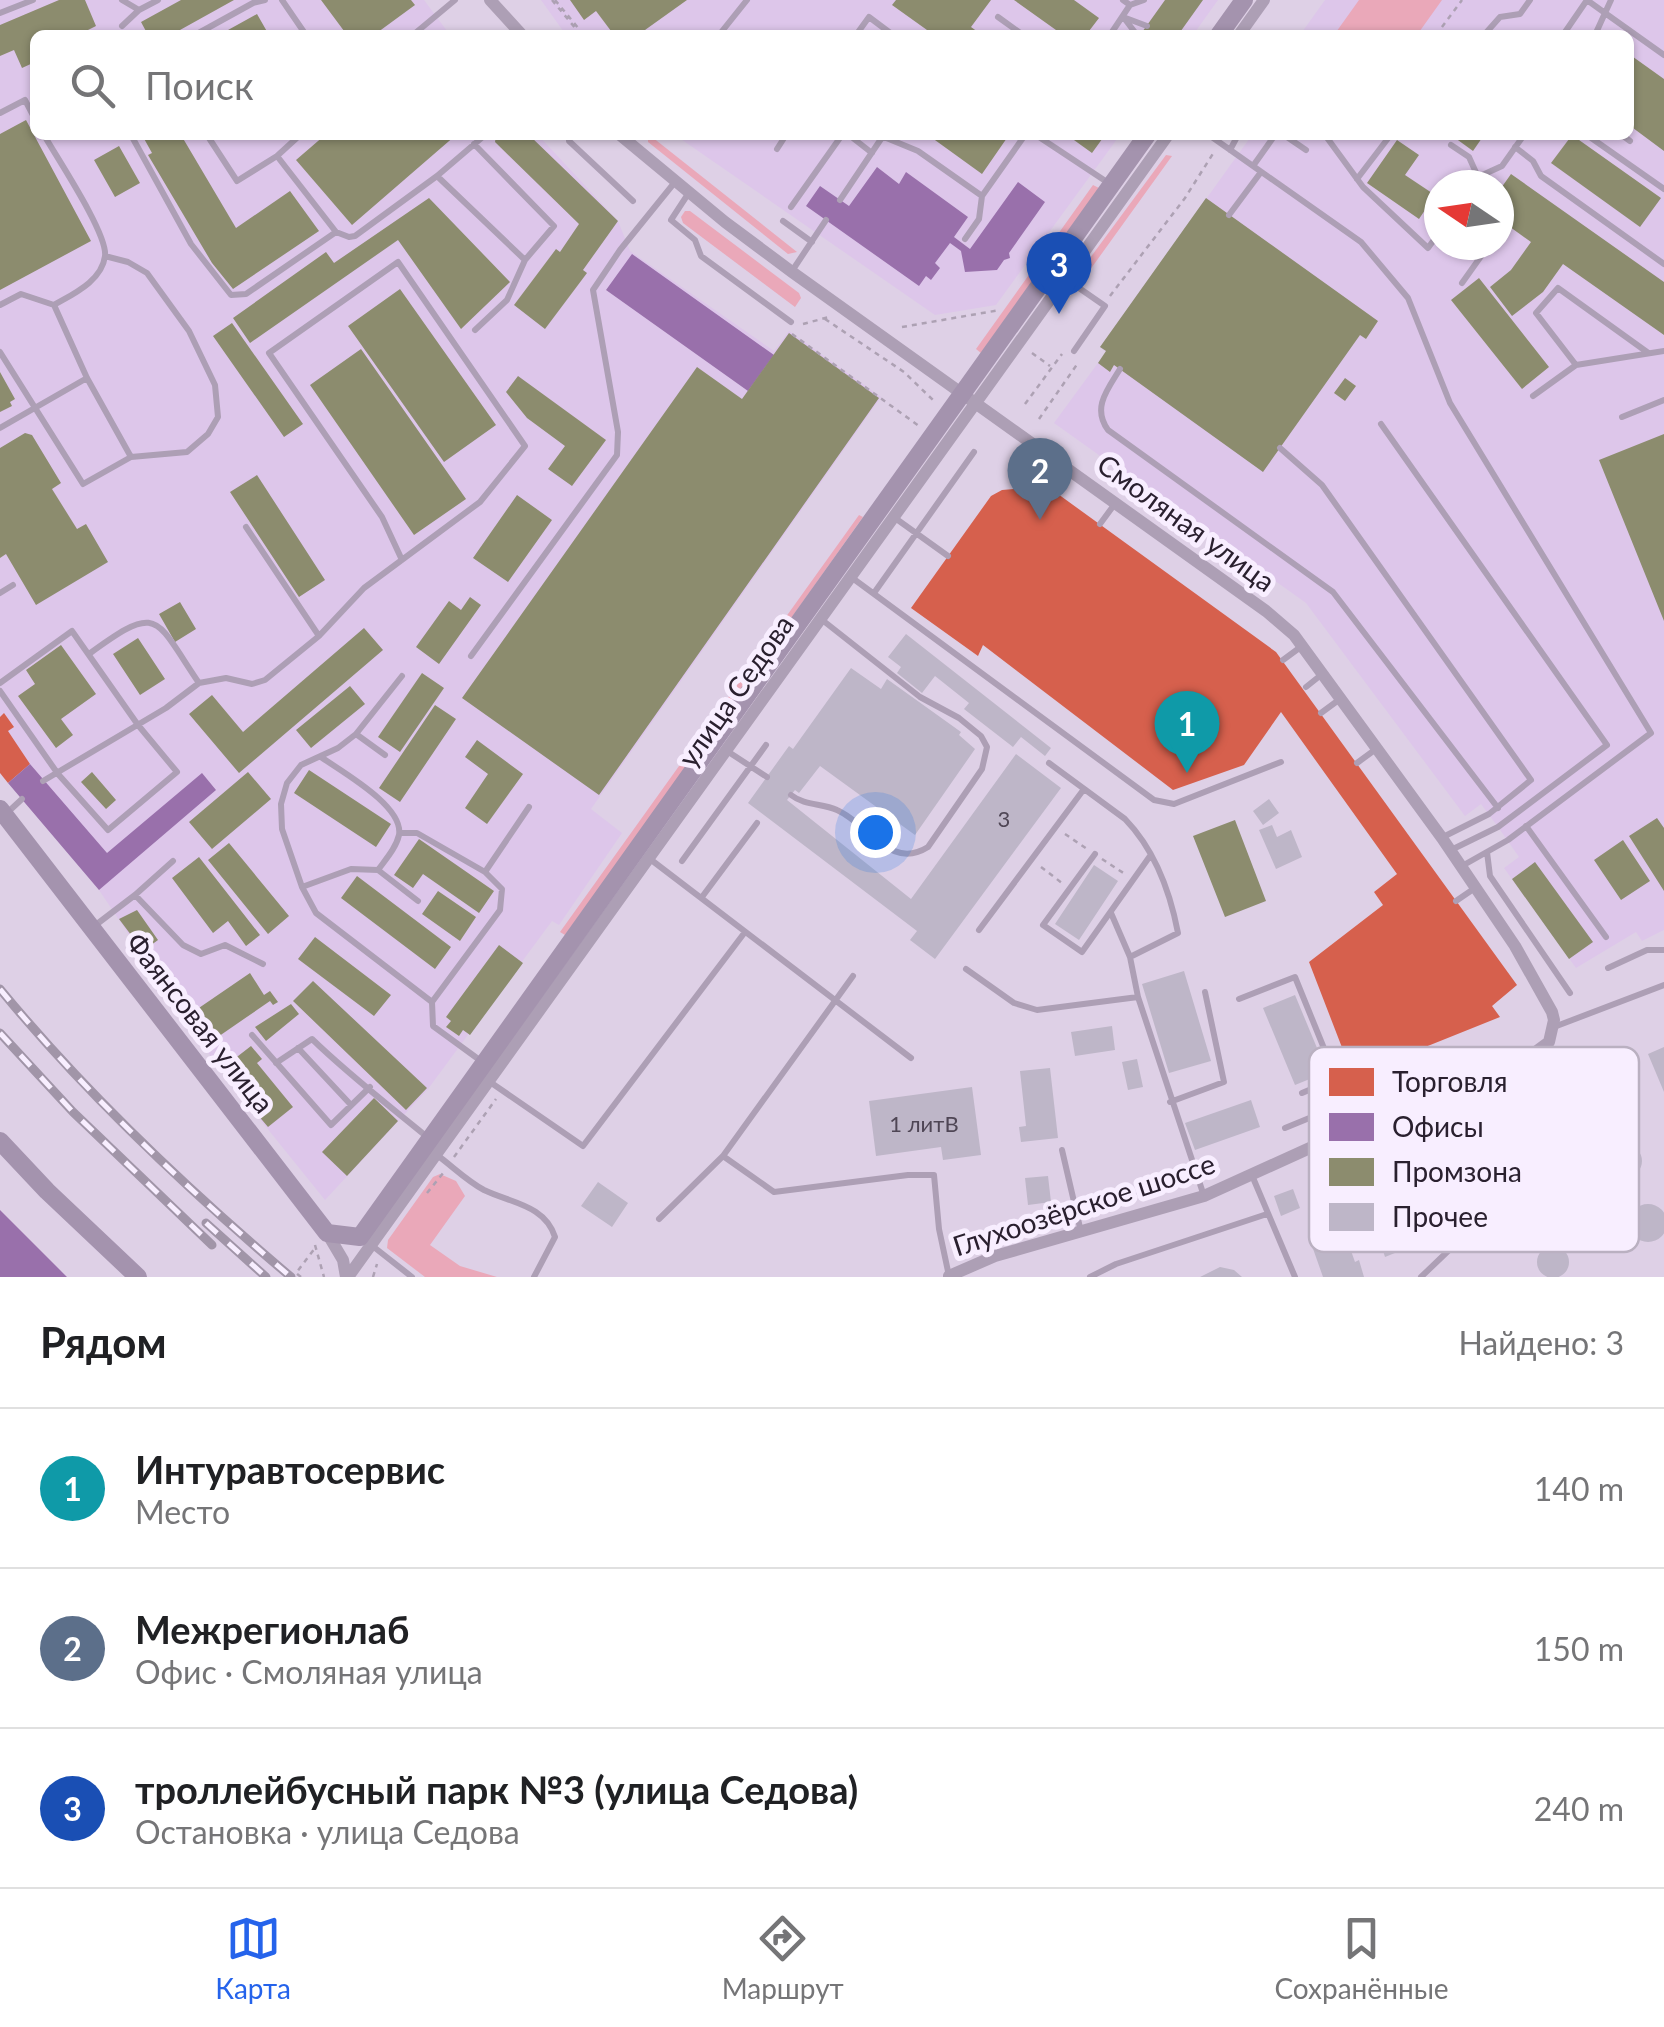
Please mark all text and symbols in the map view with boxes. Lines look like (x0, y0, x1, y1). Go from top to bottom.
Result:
search box (30, 30, 1634, 140)
icon: search (65, 58, 120, 113)
text: Поиск (145, 62, 254, 108)
north arrow (1424, 170, 1514, 260)
pin: 3 (1026, 232, 1092, 314)
pin: 2 (1008, 438, 1072, 520)
street label: Смоляная улица (1091, 446, 1282, 598)
street label: улица Седова (670, 608, 800, 773)
pin: 1 (1154, 690, 1220, 773)
house number: 3 (998, 805, 1010, 832)
your location (850, 807, 901, 858)
street label: Фаянсовая улица (120, 926, 282, 1119)
legend (1309, 1047, 1639, 1252)
text: Торговля (1392, 1064, 1508, 1098)
text: Офисы (1392, 1109, 1484, 1143)
house number: 1 литВ (889, 1110, 959, 1137)
street label: Глухоозёрское шоссе (948, 1146, 1219, 1262)
text: Промзона (1392, 1154, 1522, 1188)
text: Прочее (1392, 1199, 1488, 1233)
text: Рядом (40, 1317, 167, 1367)
text: Найдено: 3 (1458, 1323, 1624, 1362)
text: Интуравтосервис (135, 1446, 445, 1492)
text: 1 (63, 1469, 82, 1508)
text: 140 m (1534, 1469, 1624, 1508)
text: Место (135, 1492, 230, 1531)
text: Межрегионлаб (135, 1606, 409, 1652)
text: 2 (63, 1629, 82, 1668)
text: 150 m (1534, 1629, 1624, 1668)
text: Офис · Смоляная улица (135, 1652, 483, 1691)
text: троллейбусный парк №3 (улица Седова) (135, 1766, 858, 1812)
text: 3 (63, 1789, 82, 1828)
text: 240 m (1534, 1789, 1624, 1828)
text: Остановка · улица Седова (135, 1812, 520, 1851)
tab: Карта (215, 1911, 291, 2005)
tab: Маршрут (722, 1911, 844, 2005)
tab: Сохранённые (1274, 1911, 1449, 2005)

